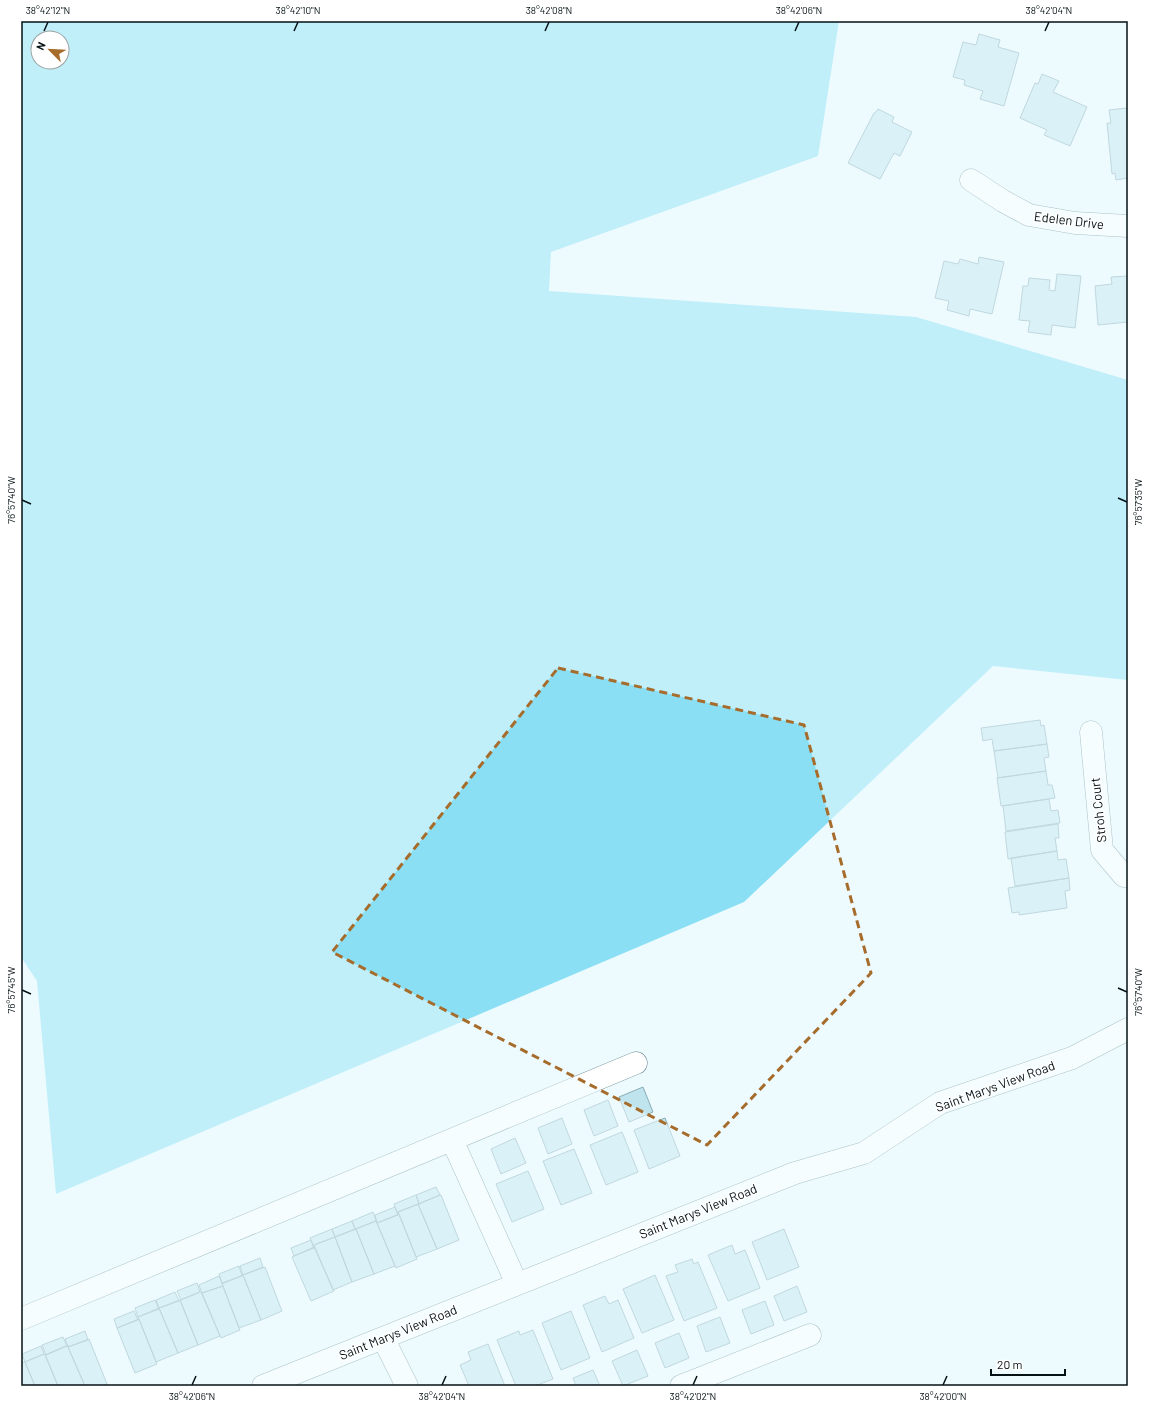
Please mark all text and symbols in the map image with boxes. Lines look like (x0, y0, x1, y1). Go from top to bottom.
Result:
text: 38°42'12"N (26, 4, 70, 16)
text: 38°42'10"N (276, 4, 320, 16)
text: 38°42'08"N (526, 4, 572, 16)
text: 38°42'06"N (776, 4, 822, 16)
text: 38°42'04"N (1026, 4, 1072, 16)
north arrow (30, 30, 70, 70)
text: N (33, 40, 48, 52)
street label: Edelen Drive (1033, 208, 1105, 232)
text: 76°57'40"W (5, 476, 17, 524)
text: 76°57'35"W (1132, 478, 1144, 525)
street label: Stroh Court (1087, 777, 1109, 843)
text: 76°57'45"W (5, 966, 17, 1013)
text: 76°57'40"W (1132, 968, 1144, 1016)
street label: Saint Marys View Road (933, 1057, 1057, 1115)
street label: Saint Marys View Road (637, 1180, 759, 1242)
street label: Saint Marys View Road (337, 1301, 459, 1363)
scale bar (991, 1351, 1065, 1377)
text: 20 m (997, 1357, 1023, 1371)
text: 38°42'06"N (169, 1390, 215, 1402)
text: 38°42'04"N (419, 1390, 465, 1402)
text: 38°42'02"N (670, 1390, 716, 1402)
text: 38°42'00"N (919, 1390, 967, 1402)

